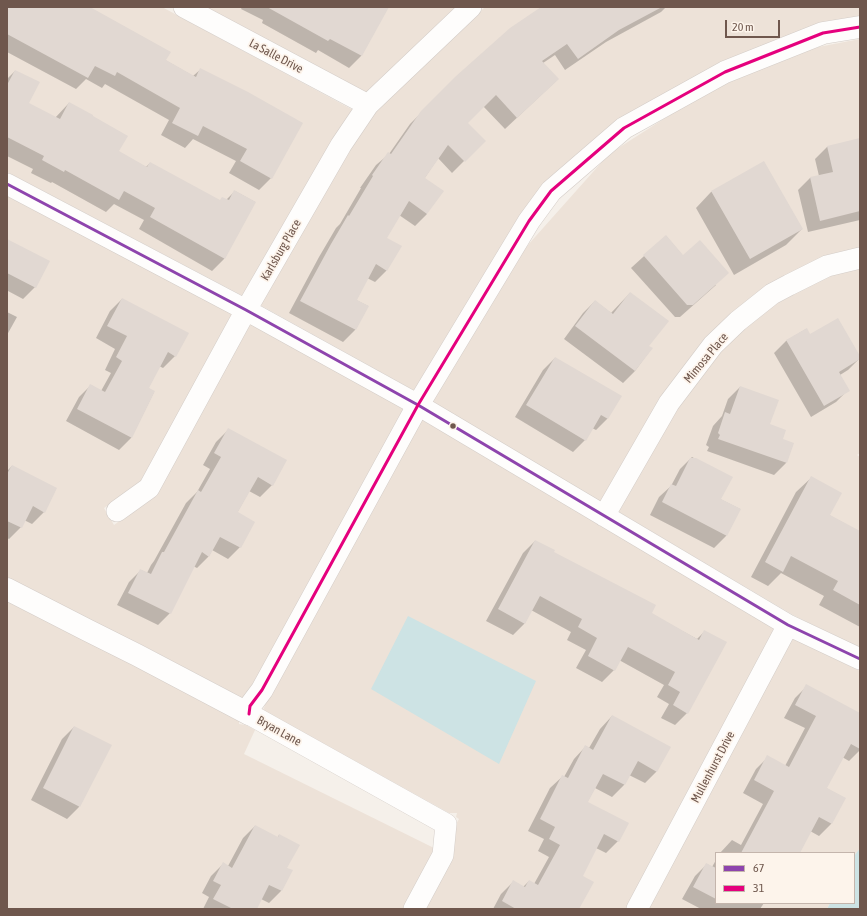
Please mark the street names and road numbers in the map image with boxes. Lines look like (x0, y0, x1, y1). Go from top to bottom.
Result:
street label: La Salle Drive (247, 36, 305, 76)
street label: Karlsburg Place (258, 217, 304, 283)
street label: Mimosa Place (681, 330, 731, 386)
street label: Bryan Lane (254, 713, 304, 749)
street label: Mullenhurst Drive (688, 729, 738, 805)

